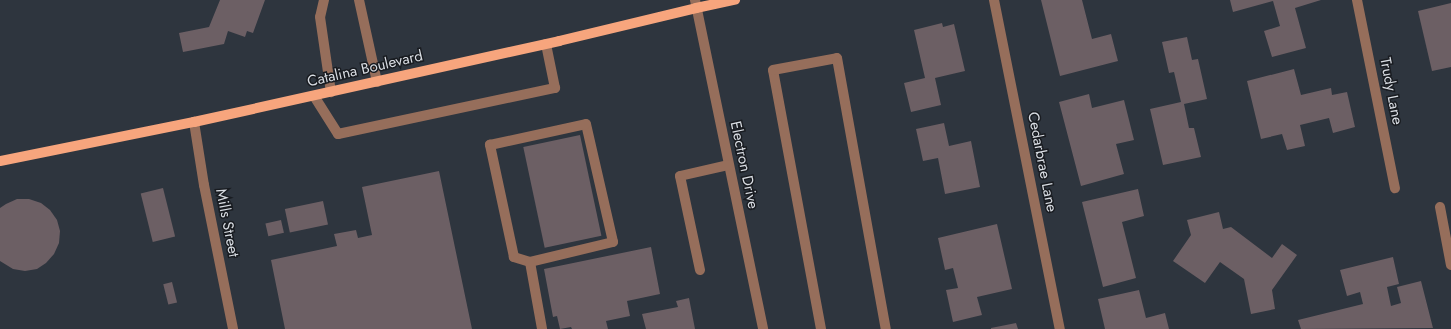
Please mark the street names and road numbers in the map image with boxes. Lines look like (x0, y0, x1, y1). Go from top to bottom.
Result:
street label: Catalina Boulevard (305, 47, 425, 91)
street label: Trudy Lane (1376, 56, 1406, 126)
street label: Cedarbrae Lane (1023, 110, 1061, 214)
street label: Electron Drive (726, 120, 762, 210)
street label: Mills Street (212, 187, 242, 259)

